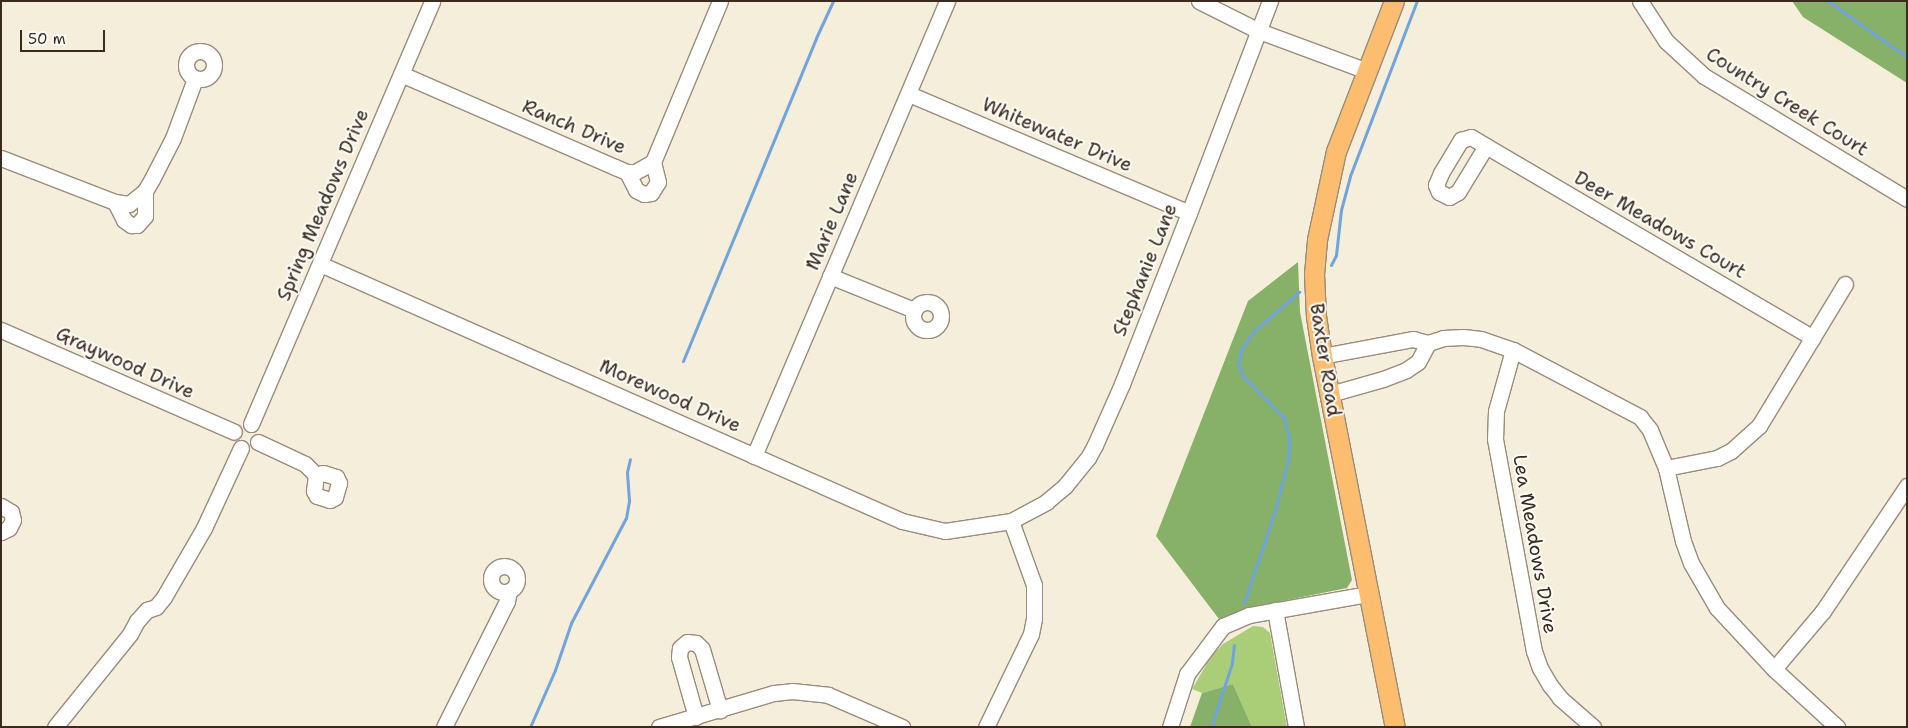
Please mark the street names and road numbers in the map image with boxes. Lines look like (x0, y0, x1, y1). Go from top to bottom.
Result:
street label: Country Creek Court (1702, 43, 1872, 161)
street label: Whitewater Drive (979, 93, 1135, 177)
street label: Ranch Drive (519, 95, 629, 159)
street label: Spring Meadows Drive (272, 106, 374, 304)
street label: Deer Meadows Court (1570, 166, 1750, 284)
street label: Marie Lane (801, 168, 863, 274)
street label: Stephanie Lane (1108, 200, 1182, 340)
street label: Baxter Road (1305, 302, 1345, 418)
street label: Graywood Drive (52, 322, 198, 404)
street label: Morewood Drive (596, 355, 744, 437)
street label: Lea Meadows Drive (1508, 453, 1562, 635)

